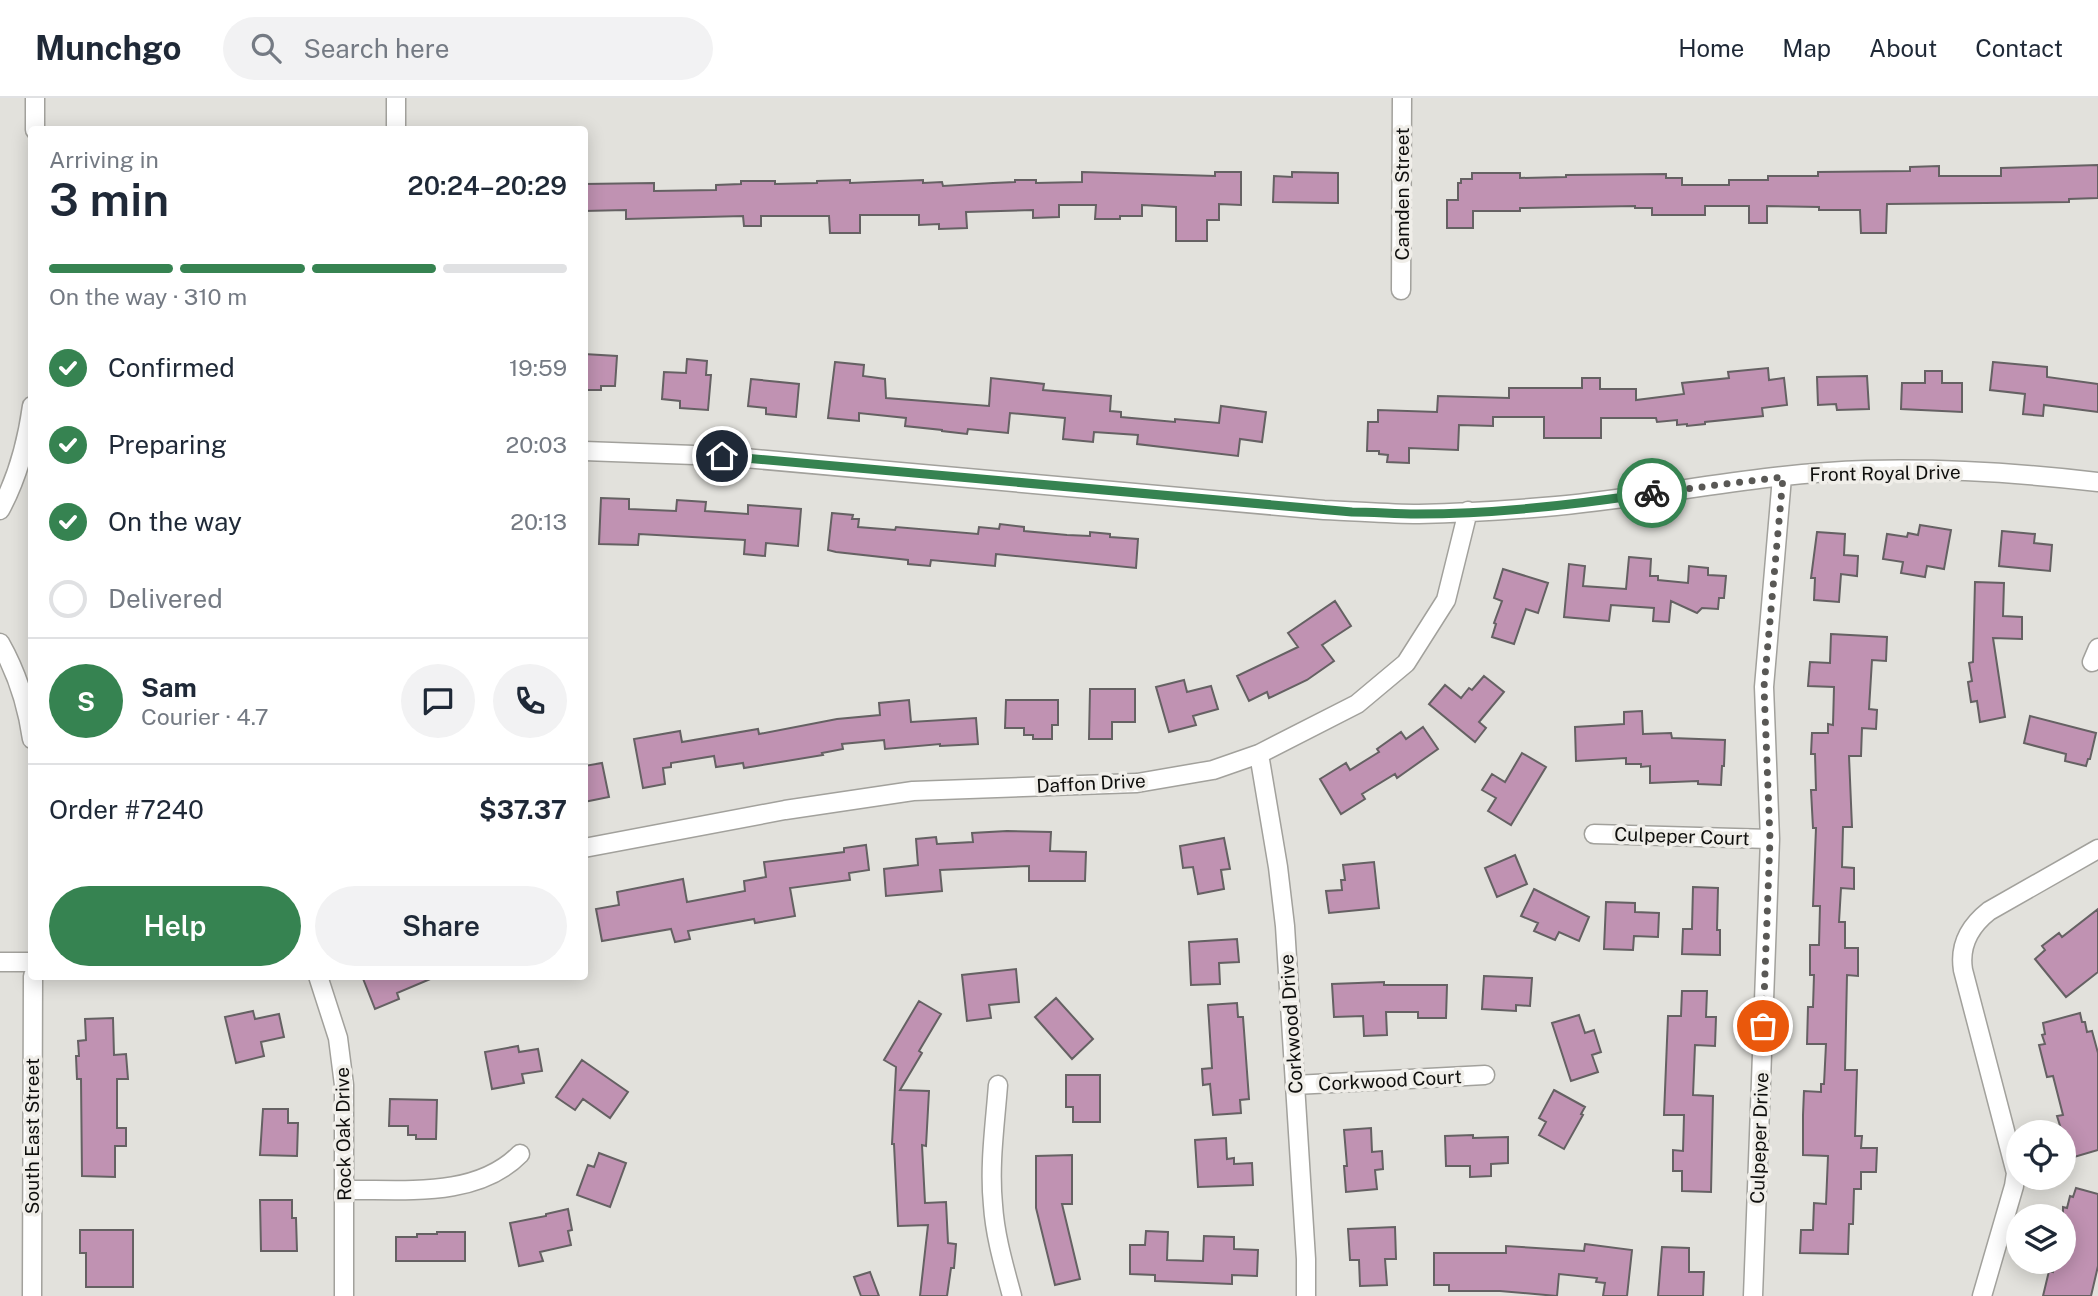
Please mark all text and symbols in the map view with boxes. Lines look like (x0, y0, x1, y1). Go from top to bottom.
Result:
search box (223, 17, 713, 80)
text: Munchgo (35, 29, 181, 67)
icon: search (247, 29, 285, 67)
text: Search here (303, 33, 449, 64)
text: Home (1678, 34, 1744, 62)
text: Map (1782, 34, 1831, 62)
text: About (1869, 34, 1937, 62)
text: Contact (1975, 34, 2063, 62)
street label: Camden Street (1391, 127, 1413, 261)
text: Arriving in (49, 146, 159, 173)
text: 20:24–20:29 (408, 170, 567, 201)
text: 3 min (49, 172, 169, 226)
text: On the way · 310 m (49, 283, 247, 310)
icon: check (49, 349, 87, 387)
text: Confirmed (108, 352, 235, 383)
text: 19:59 (509, 354, 567, 381)
icon: check (49, 426, 87, 464)
pin (692, 426, 752, 486)
text: Preparing (108, 429, 227, 460)
text: 20:03 (506, 431, 567, 458)
icon: home (703, 437, 741, 475)
courier (1617, 458, 1687, 528)
street label: Front Royal Drive (1809, 461, 1961, 485)
icon: bike (1633, 474, 1671, 512)
icon: check (49, 503, 87, 541)
text: On the way (108, 506, 242, 537)
text: 20:13 (510, 508, 567, 535)
text: Delivered (108, 583, 223, 614)
button: chat (401, 664, 475, 738)
button: phone (493, 664, 567, 738)
text: Sam (141, 672, 197, 703)
text: S (77, 686, 95, 717)
text: Courier · 4.7 (141, 703, 269, 730)
street label: Daffon Drive (1036, 769, 1146, 797)
text: Order #7240 (49, 794, 204, 825)
text: $37.37 (479, 794, 567, 825)
street label: Culpeper Court (1614, 823, 1750, 849)
button: Help (49, 886, 301, 966)
button: Share (315, 886, 567, 966)
street label: Corkwood Drive (1275, 954, 1307, 1094)
pin (1733, 996, 1793, 1056)
icon: bag (1744, 1007, 1782, 1045)
street label: South East Street (21, 1058, 43, 1214)
street label: Corkwood Court (1318, 1065, 1462, 1095)
street label: Rock Oak Drive (331, 1067, 355, 1201)
street label: Culpeper Drive (1746, 1072, 1772, 1204)
map controls (2006, 1120, 2076, 1274)
button: locate (2006, 1120, 2076, 1190)
button: layers (2006, 1204, 2076, 1274)

